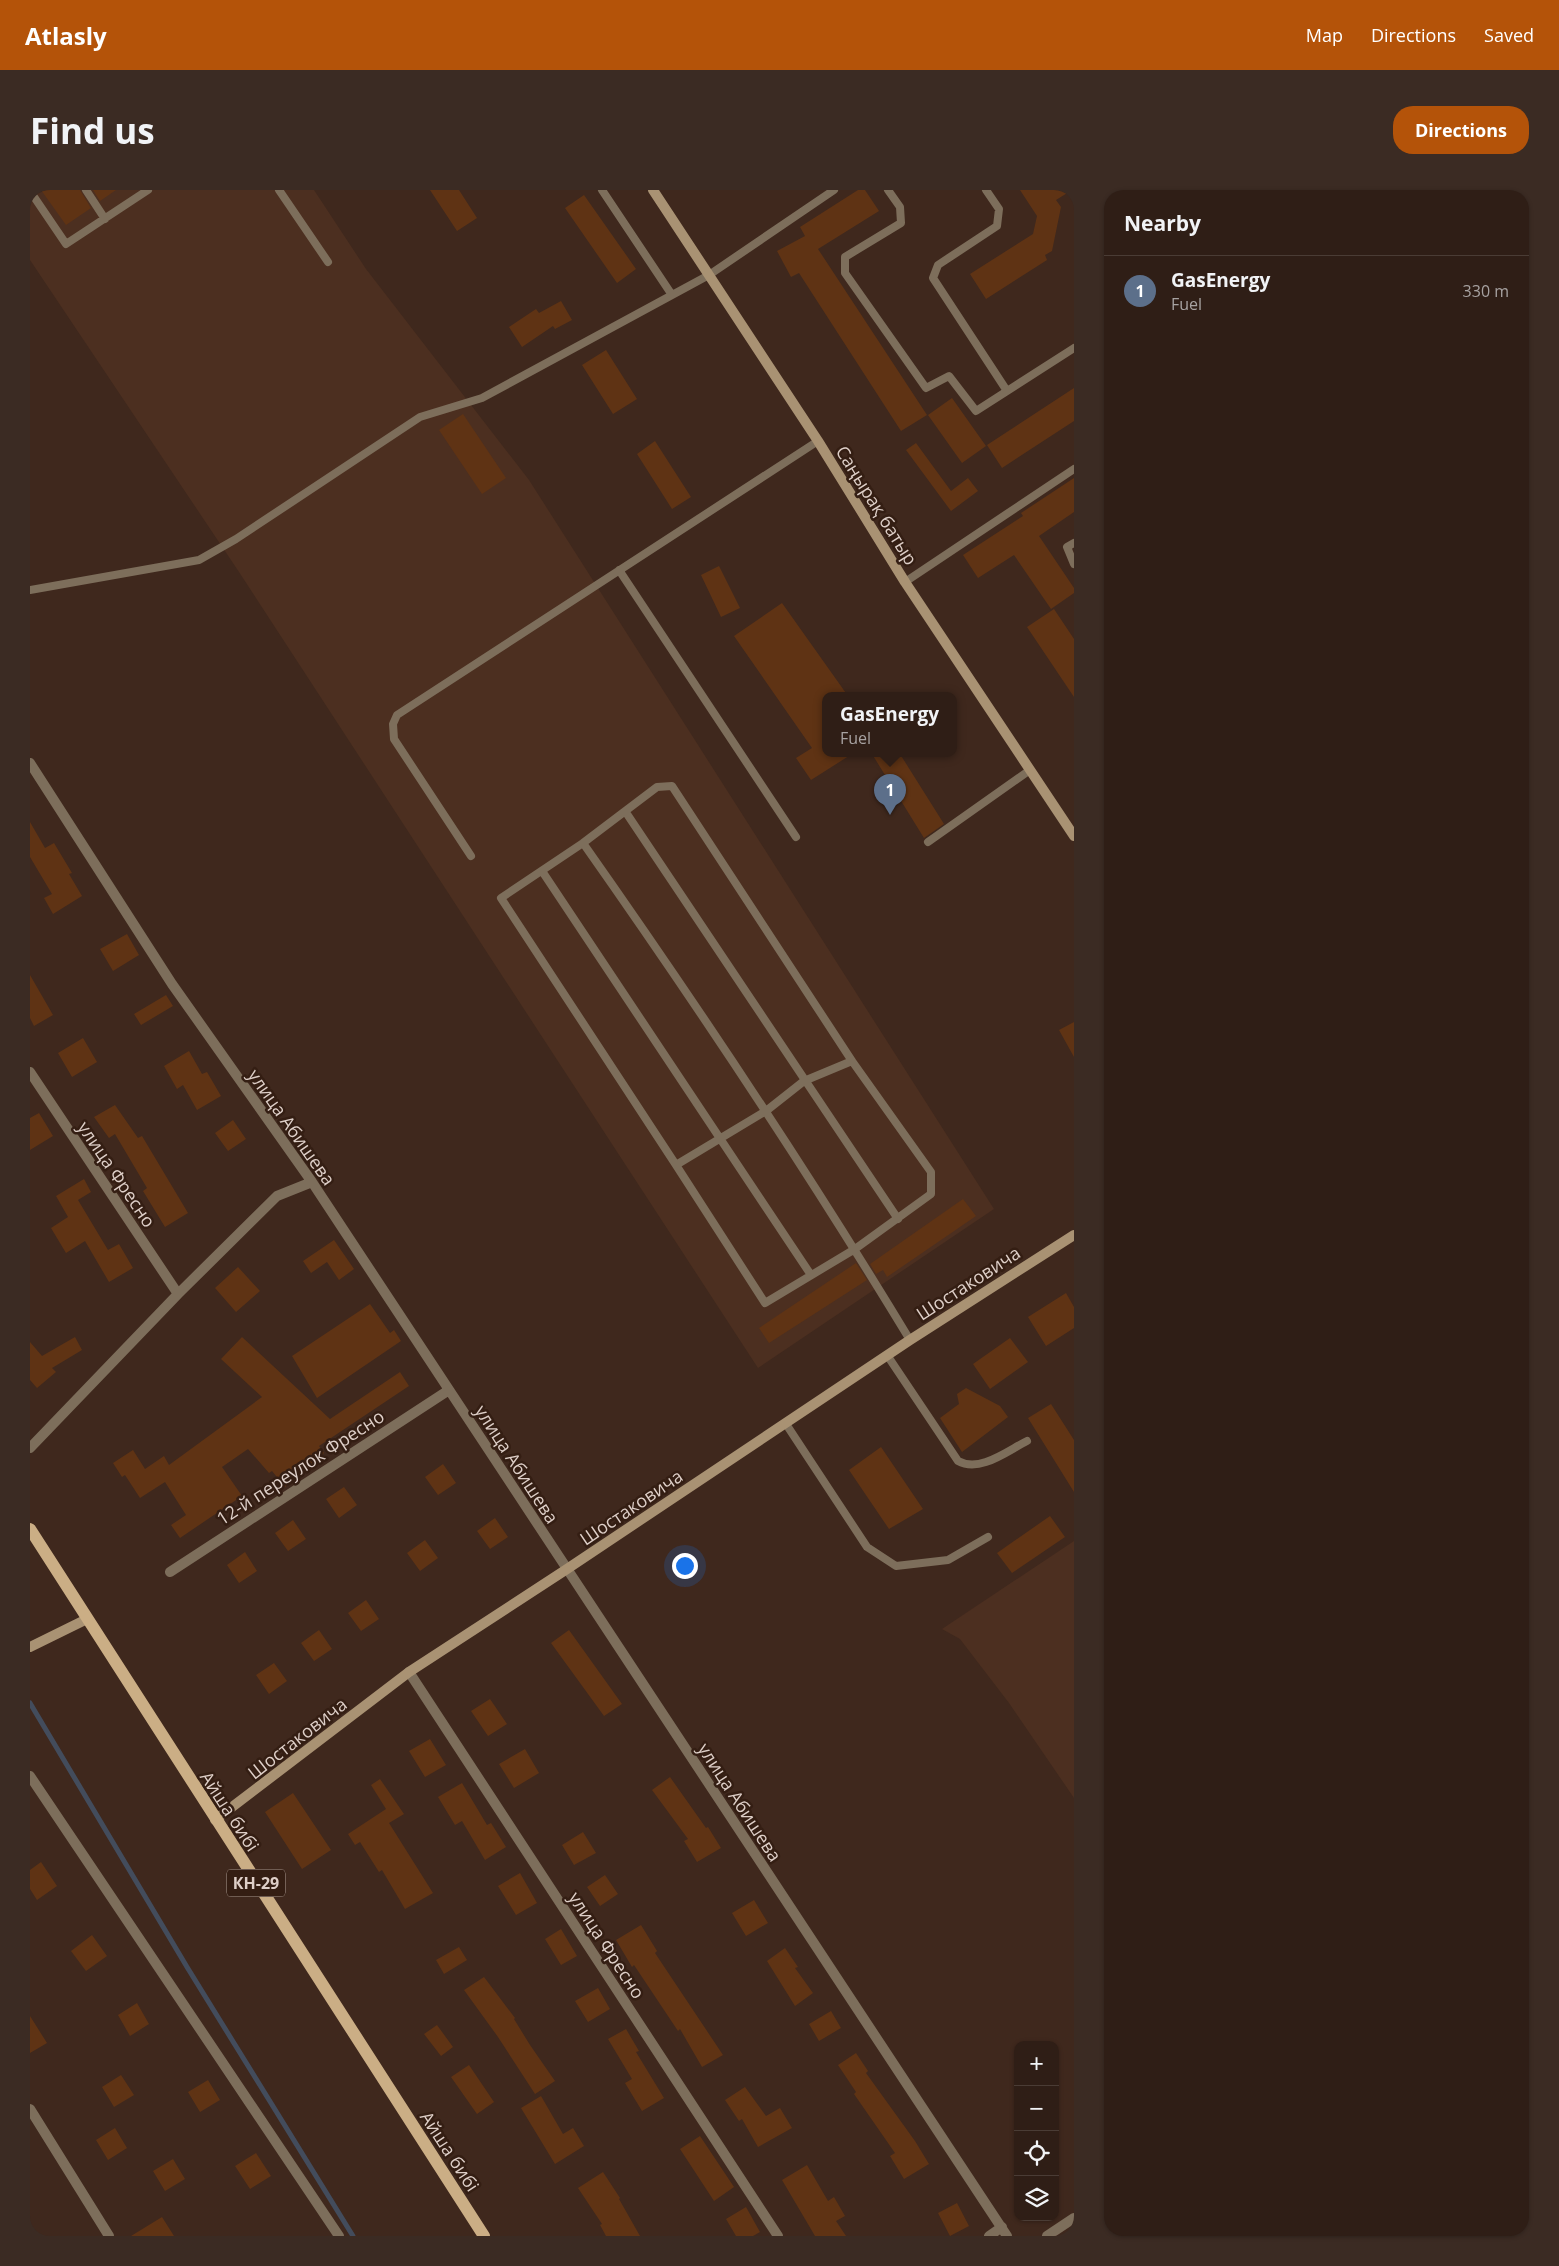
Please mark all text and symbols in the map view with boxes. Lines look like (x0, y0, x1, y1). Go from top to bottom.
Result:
text: Atlasly (25, 19, 107, 52)
text: Map (1306, 23, 1343, 47)
text: Directions (1371, 23, 1456, 47)
text: Saved (1484, 23, 1534, 47)
button: Directions (1393, 106, 1529, 154)
text: Find us (30, 107, 155, 154)
text: Nearby (1124, 209, 1201, 237)
text: GasEnergy (1171, 267, 1270, 293)
text: 1 (1135, 280, 1145, 302)
text: 330 m (1463, 280, 1509, 302)
text: Fuel (1171, 293, 1202, 315)
street label: Саңырақ батыр (831, 441, 923, 569)
popup (822, 692, 957, 757)
text: GasEnergy (840, 701, 939, 727)
text: Fuel (840, 727, 871, 749)
pin: 1 (874, 774, 906, 815)
street label: улица Абишева (243, 1064, 341, 1190)
street label: улица Фресно (73, 1116, 161, 1232)
street label: Шостаковича (911, 1240, 1025, 1326)
street label: улица Абишева (470, 1400, 564, 1528)
street label: 12-й переулок Фресно (212, 1404, 388, 1530)
street label: Шостаковича (575, 1464, 687, 1550)
your location (672, 1553, 698, 1579)
street label: Шостаковича (243, 1692, 351, 1784)
street label: улица Абишева (693, 1738, 787, 1866)
street label: Айша бибі (195, 1766, 265, 1856)
road number: КН-29 (227, 1870, 285, 1896)
street label: улица Фресно (563, 1887, 651, 2003)
map controls (1014, 2041, 1059, 2221)
button: + (1014, 2041, 1059, 2086)
button: − (1014, 2086, 1059, 2131)
street label: Айша бибі (415, 2106, 485, 2196)
button: locate (1014, 2131, 1059, 2176)
button: layers (1014, 2176, 1059, 2221)

